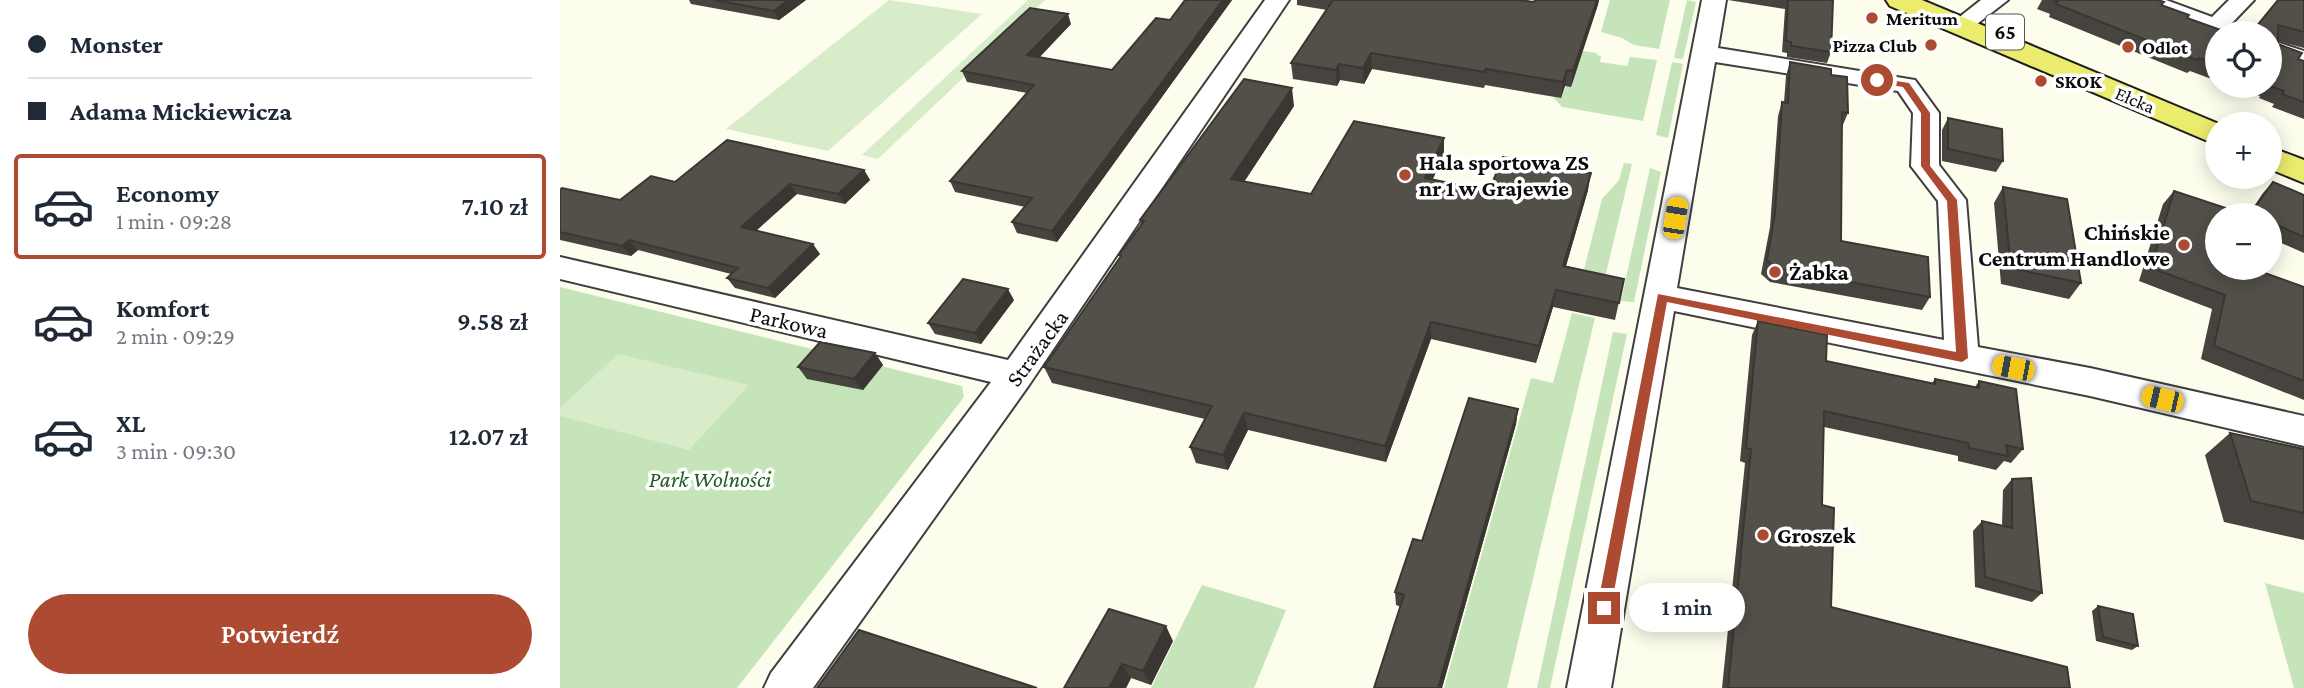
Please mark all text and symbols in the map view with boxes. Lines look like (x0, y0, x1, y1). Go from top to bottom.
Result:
place label: Meritum (1886, 8, 1958, 29)
marker: Meritum (1864, 10, 1880, 26)
road number: 65 (1986, 14, 2024, 50)
map controls (2205, 21, 2282, 280)
button: locate (2205, 21, 2282, 98)
text: Monster (70, 30, 163, 59)
place label: Pizza Club (1832, 35, 1917, 56)
marker: Pizza Club (1923, 37, 1939, 53)
place label: Odlot (2142, 37, 2188, 58)
marker: Odlot (2120, 39, 2136, 55)
route start (1861, 64, 1893, 96)
place label: SKOK (2055, 71, 2102, 92)
marker: SKOK (2033, 73, 2049, 89)
street label: Ełcka (2112, 82, 2158, 118)
text: Adama Mickiewicza (70, 97, 292, 126)
button: + (2205, 112, 2282, 189)
place label: Hala sportowa ZS nr 1 w Grajewie (1419, 149, 1589, 201)
marker: Hala sportowa ZS nr 1 w Grajewie (1397, 167, 1413, 183)
icon: car (32, 175, 95, 238)
text: Economy (116, 179, 219, 208)
text: 7.10 zł (462, 192, 528, 221)
car (1662, 196, 1689, 240)
button: − (2205, 203, 2282, 280)
text: 1 min · 09:28 (116, 208, 232, 234)
place label: Chińskie Centrum Handlowe (1978, 219, 2170, 271)
marker: Chińskie Centrum Handlowe (2176, 237, 2192, 253)
place label: Żabka (1789, 259, 1849, 285)
marker: Żabka (1767, 264, 1783, 280)
icon: car (32, 290, 95, 353)
text: Komfort (116, 294, 209, 323)
street label: Parkowa (747, 300, 831, 344)
street label: Strażacka (1001, 304, 1074, 391)
text: 9.58 zł (457, 307, 528, 336)
text: 2 min · 09:29 (116, 323, 235, 349)
car (1991, 354, 2036, 382)
car (2140, 384, 2185, 414)
icon: car (32, 405, 95, 468)
text: XL (116, 409, 145, 438)
text: 12.07 zł (449, 422, 528, 451)
text: 3 min · 09:30 (116, 438, 236, 464)
park label: Park Wolności (649, 466, 772, 492)
place label: Groszek (1777, 522, 1856, 548)
marker: Groszek (1755, 527, 1771, 543)
callout: 1 min (1628, 584, 1744, 632)
route end (1588, 592, 1620, 624)
button: Potwierdź (28, 594, 532, 674)
text: 1 min (1661, 594, 1713, 620)

